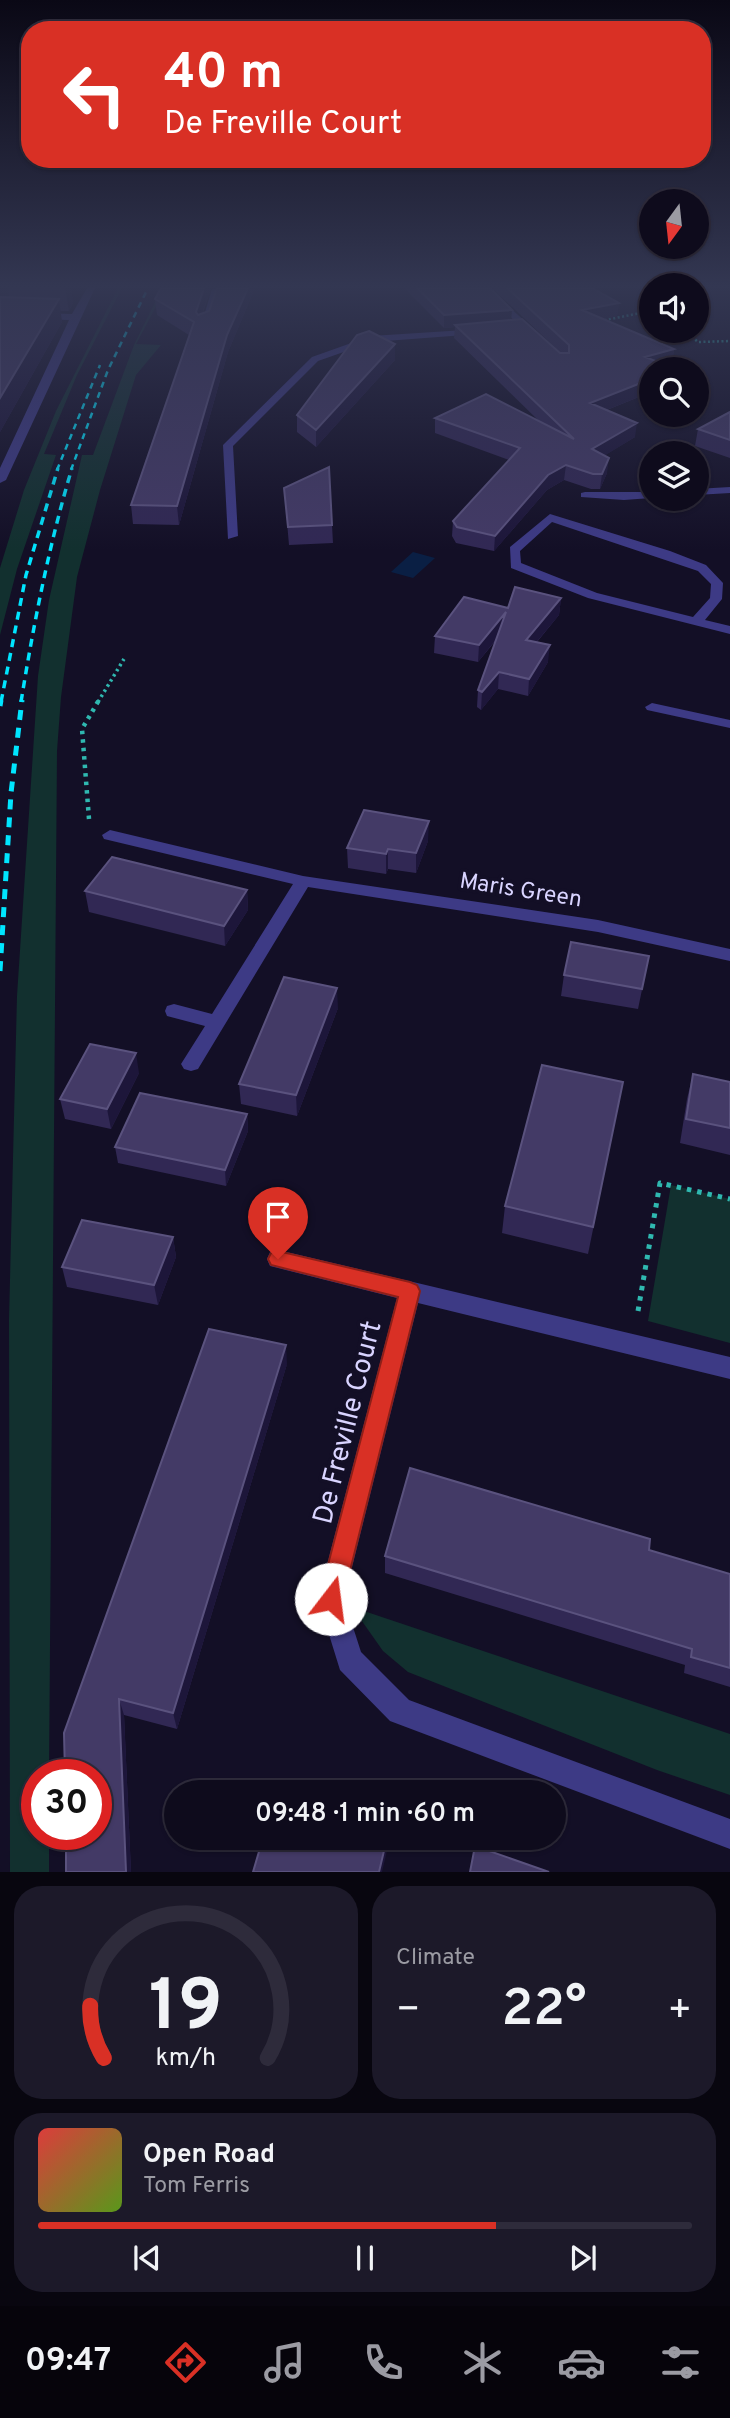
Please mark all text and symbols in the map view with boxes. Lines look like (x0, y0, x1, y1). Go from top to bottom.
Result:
text: 40 m (164, 44, 283, 106)
icon: left (49, 49, 140, 140)
text: De Freville Court (164, 105, 402, 145)
north arrow (639, 189, 709, 259)
map controls (639, 189, 709, 511)
button: sound (639, 273, 709, 343)
button: search (639, 357, 709, 427)
button: layers (639, 441, 709, 511)
street label: Maris Green (457, 867, 584, 915)
pin (248, 1187, 308, 1259)
icon: arrive (259, 1198, 297, 1236)
street label: De Freville Court (306, 1317, 392, 1528)
position arrow (294, 1562, 368, 1636)
speed limit sign: 30 (21, 1759, 112, 1850)
text: 09:48 · 1 min · 60 m (255, 1798, 475, 1831)
text: Climate (396, 1944, 475, 1973)
text: 19 (149, 1965, 223, 2057)
text: 22° (501, 1978, 587, 2044)
text: − (396, 1987, 421, 2036)
text: + (667, 1987, 692, 2036)
text: km/h (156, 2043, 216, 2075)
text: Open Road (143, 2139, 275, 2172)
text: Tom Ferris (143, 2172, 250, 2201)
icon: previous (128, 2239, 166, 2277)
icon: pause (346, 2239, 384, 2277)
icon: next (564, 2239, 602, 2277)
icon: directions (161, 2338, 210, 2387)
icon: music (260, 2338, 309, 2387)
icon: phone (359, 2338, 408, 2387)
icon: climate (458, 2338, 507, 2387)
icon: car (557, 2338, 606, 2387)
icon: filters (656, 2338, 705, 2387)
text: 09:47 (25, 2342, 111, 2382)

